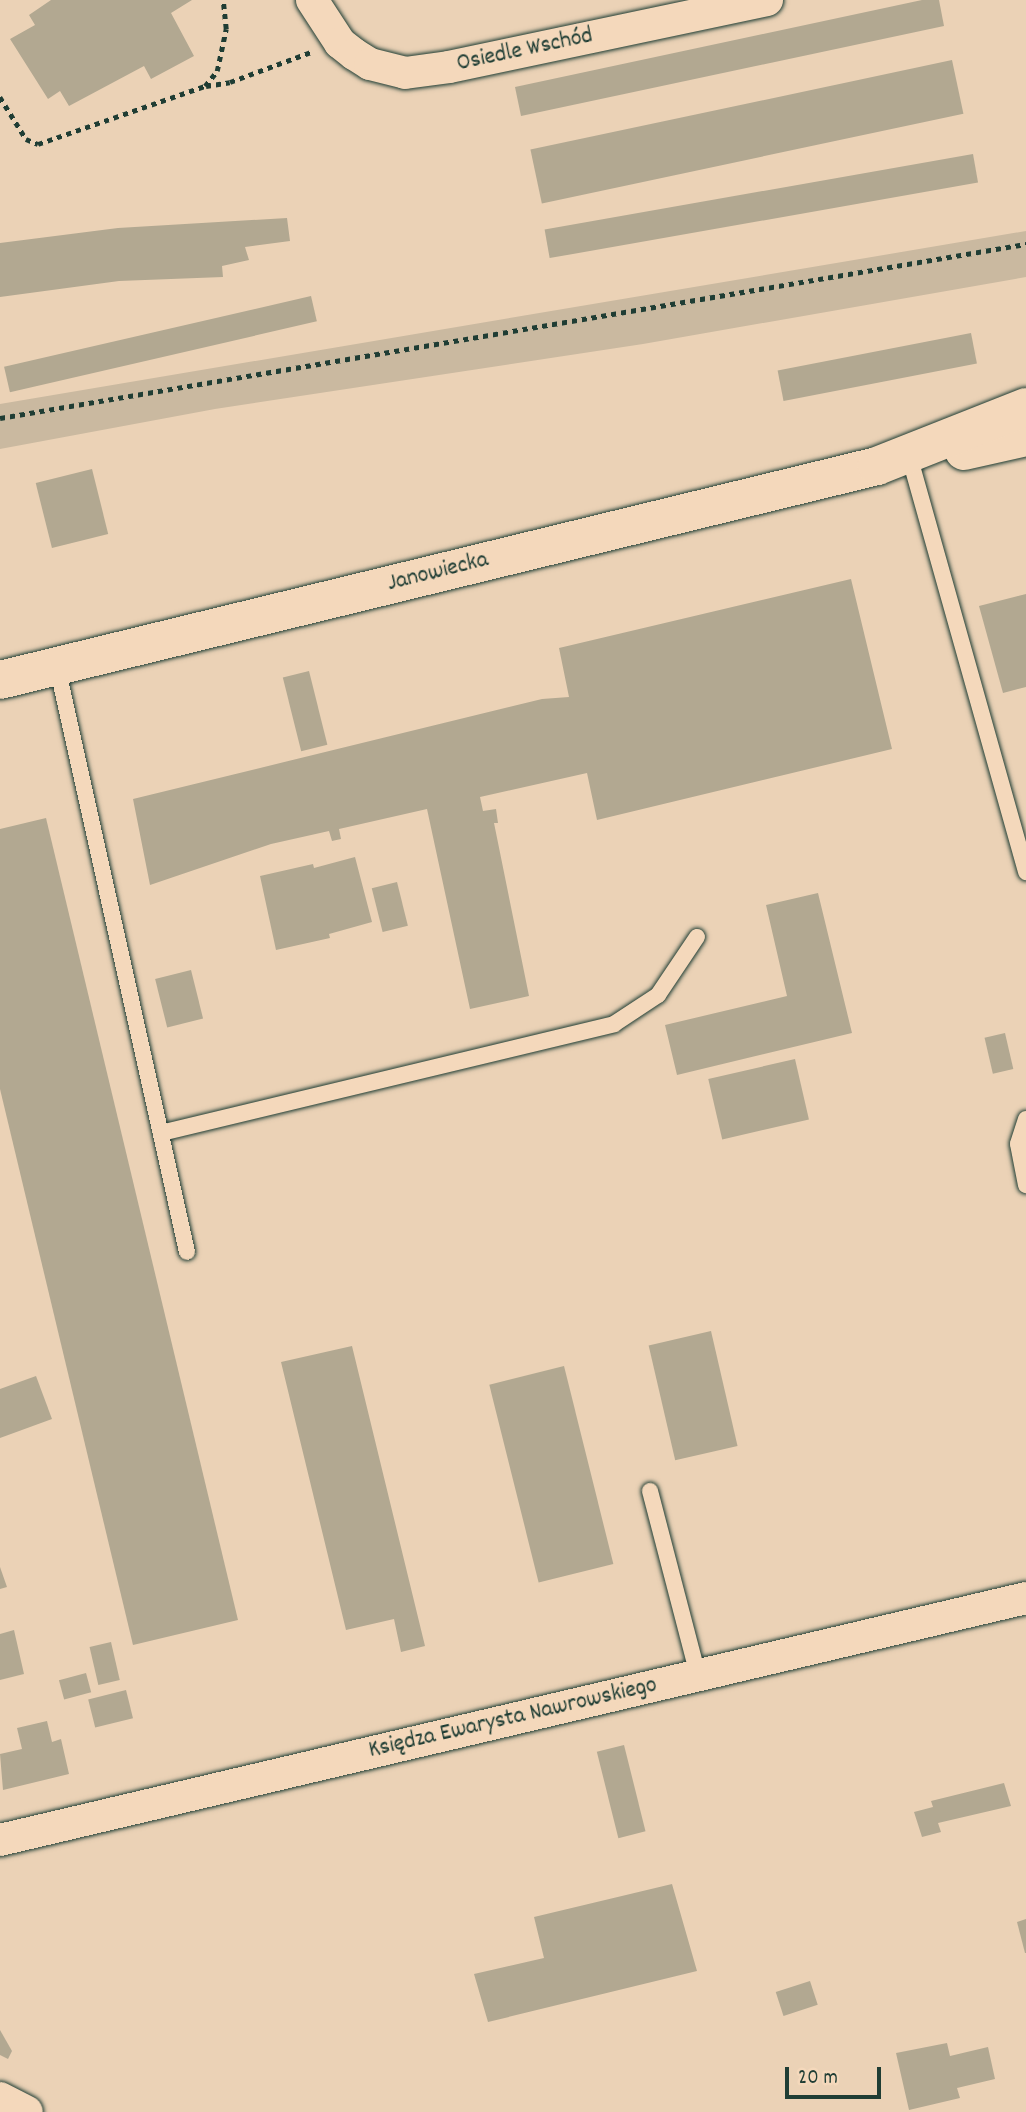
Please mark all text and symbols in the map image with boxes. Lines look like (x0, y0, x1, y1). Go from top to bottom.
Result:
street label: Osiedle Wschód (454, 23, 596, 79)
street label: Janowiecka (385, 547, 491, 599)
street label: Księdza Ewarysta Nawrowskiego (366, 1672, 660, 1766)
scale bar (788, 2052, 884, 2096)
text: 20 m (798, 2064, 838, 2094)

